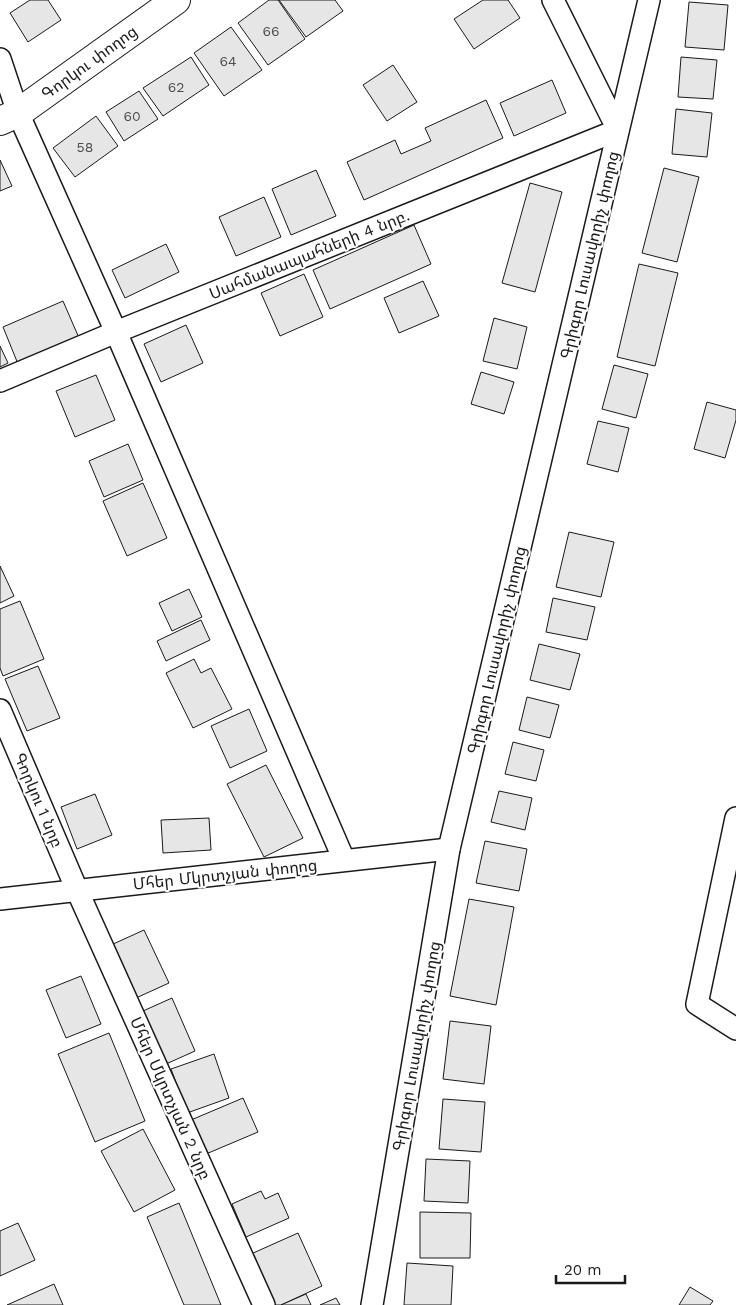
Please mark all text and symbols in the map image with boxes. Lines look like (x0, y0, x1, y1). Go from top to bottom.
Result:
street label: Գորկու փողոց (38, 21, 141, 103)
house number: 66 (262, 23, 280, 39)
house number: 64 (219, 53, 237, 69)
house number: 62 (168, 79, 184, 95)
house number: 60 (123, 108, 141, 124)
house number: 58 (77, 139, 93, 155)
street label: Գրիգոր Լուսավորիչ փողոց (556, 149, 623, 361)
street label: Սահմանապահների 4 նրբ. (206, 206, 412, 303)
street label: Գրիգոր Լուսավորիչ փողոց (463, 544, 530, 756)
street label: Գորկու 1 նրբ (10, 750, 67, 850)
street label: Մհեր Մկրտչյան փողոց (132, 855, 318, 894)
street label: Գրիգոր Լուսավորիչ փողոց (389, 940, 444, 1153)
street label: Մհեր Մկրտչյան 2 նրբ (126, 1014, 215, 1183)
scale bar (556, 1252, 625, 1284)
text: 20 m (564, 1261, 602, 1279)

